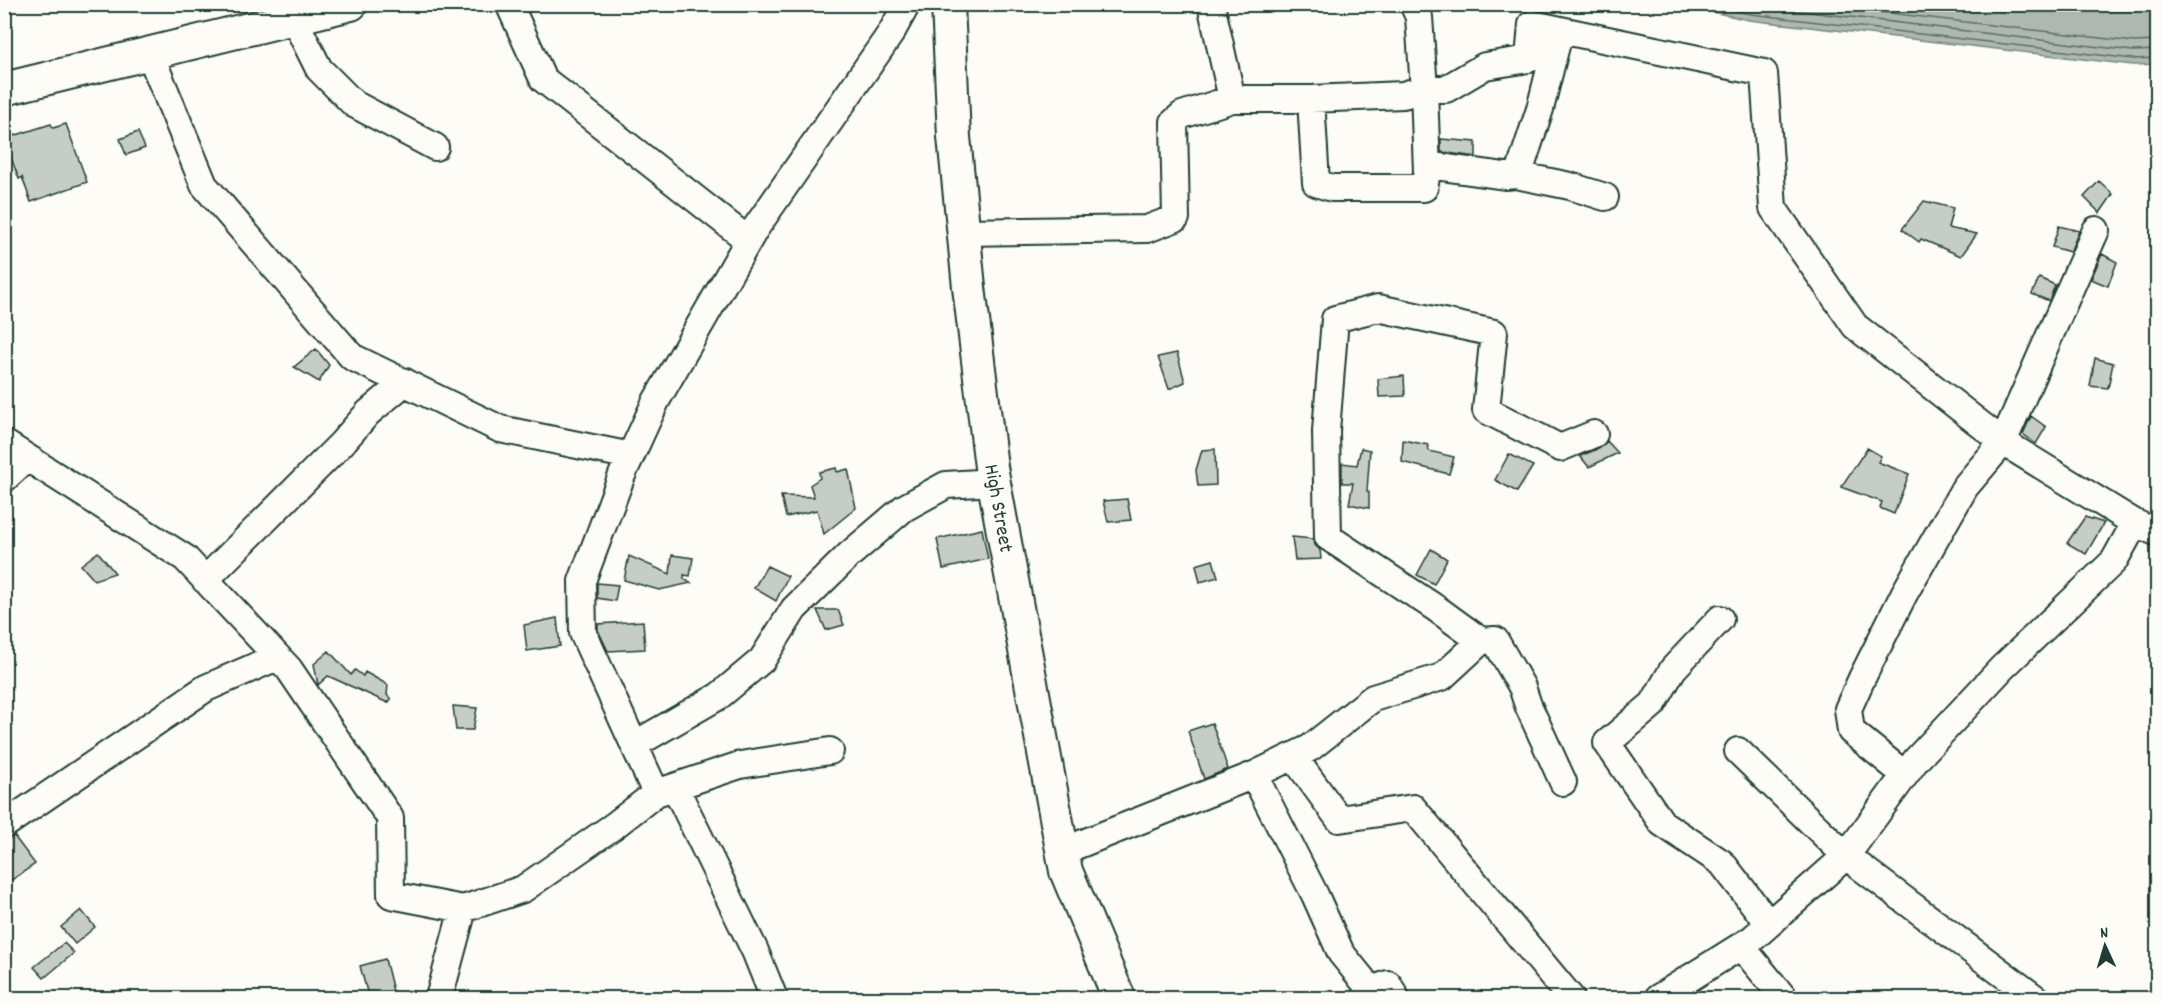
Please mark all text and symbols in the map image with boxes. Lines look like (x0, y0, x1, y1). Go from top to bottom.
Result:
street label: High Street (975, 462, 1020, 555)
north arrow (2075, 916, 2135, 976)
text: N (2099, 922, 2109, 945)

